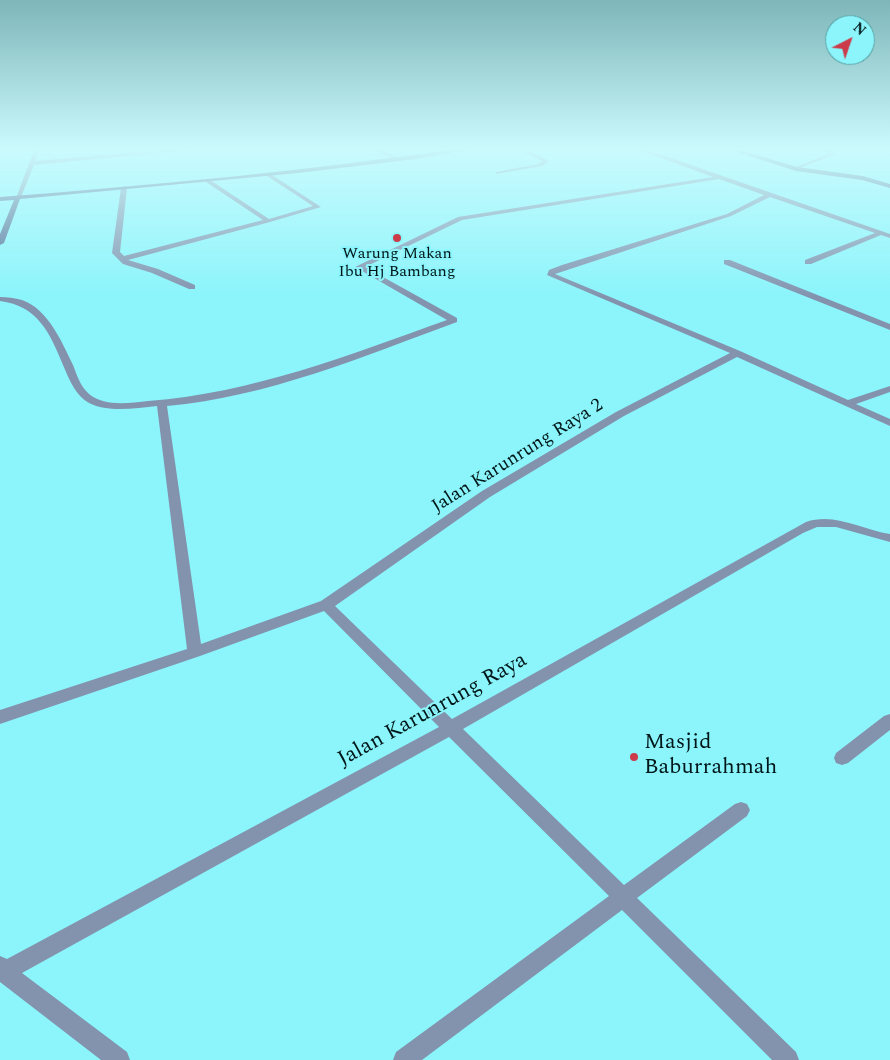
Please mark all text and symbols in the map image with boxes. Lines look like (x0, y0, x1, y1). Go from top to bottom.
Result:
north arrow (825, 15, 875, 65)
text: N (848, 17, 871, 41)
marker: Warung Makan Ibu Hj Bambang (391, 232, 403, 244)
place label: Warung Makan Ibu Hj Bambang (339, 245, 455, 283)
street label: Jalan Karunrung Raya 2 (428, 395, 608, 519)
street label: Jalan Karunrung Raya (334, 648, 532, 774)
place label: Masjid Baburrahmah (644, 731, 777, 782)
marker: Masjid Baburrahmah (628, 751, 640, 763)

